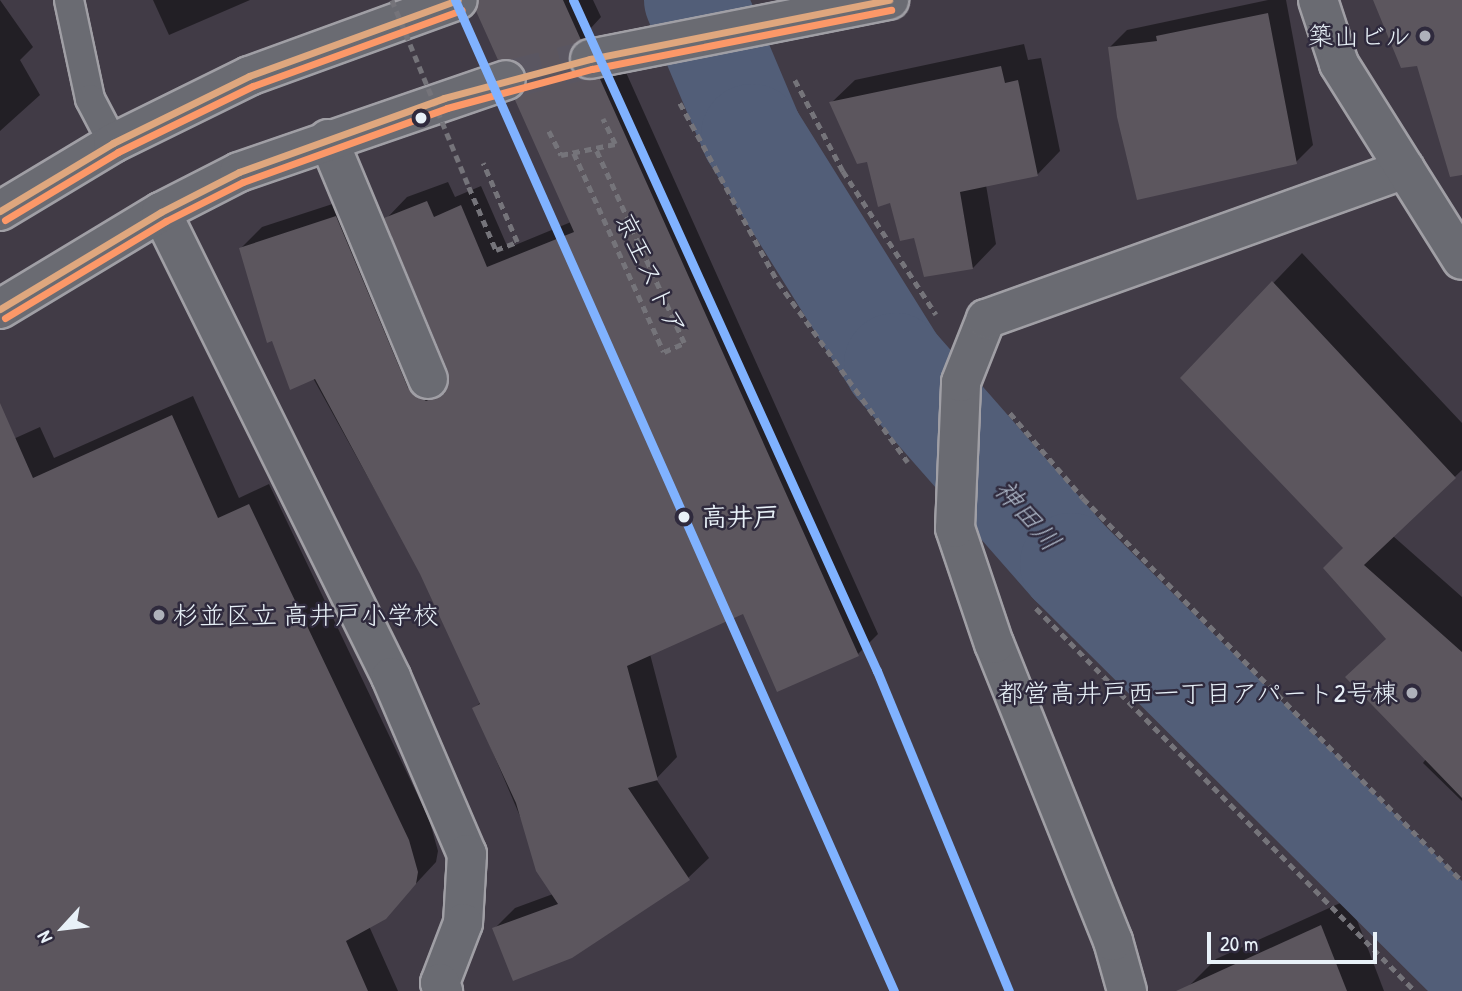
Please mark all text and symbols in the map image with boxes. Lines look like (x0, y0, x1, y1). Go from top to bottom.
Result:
place label: 築山ビル (1307, 20, 1411, 52)
marker: 築山ビル (1417, 28, 1433, 44)
unlabelled marker (414, 111, 428, 125)
street label: 京王ストア (609, 208, 693, 340)
water label: 神田川 (988, 472, 1068, 558)
place label: 高井戸 (701, 501, 779, 533)
marker: 高井戸 (673, 506, 695, 528)
place label: 杉並区立 高井戸小学校 (173, 599, 439, 631)
marker: 杉並区立 高井戸小学校 (151, 607, 167, 623)
place label: 都営高井戸西一丁目アパート2号棟 (996, 677, 1398, 709)
marker: 都営高井戸西一丁目アパート2号棟 (1404, 685, 1420, 701)
north arrow (28, 893, 98, 963)
scale bar (1210, 918, 1380, 962)
text: N (30, 927, 58, 948)
text: 20 m (1220, 929, 1258, 958)

